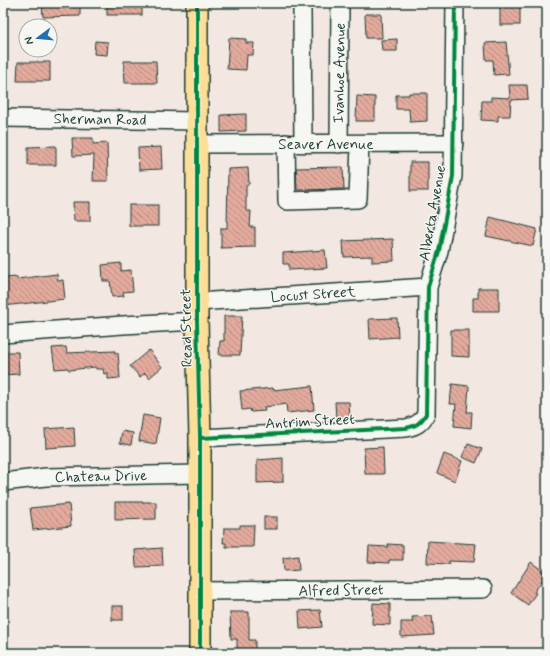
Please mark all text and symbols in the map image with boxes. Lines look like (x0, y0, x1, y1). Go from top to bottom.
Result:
north arrow (18, 18, 58, 58)
street label: Ivanhoe Avenue (329, 22, 351, 123)
text: N (22, 35, 37, 46)
street label: Sherman Road (53, 109, 147, 131)
street label: Seaver Avenue (278, 135, 374, 155)
street label: Alberta Avenue (415, 164, 451, 262)
street label: Locust Street (270, 282, 356, 308)
street label: Read Street (176, 288, 198, 368)
street label: Antrim Street (265, 410, 356, 434)
street label: Chateau Drive (55, 466, 148, 488)
street label: Alfred Street (298, 580, 384, 602)

